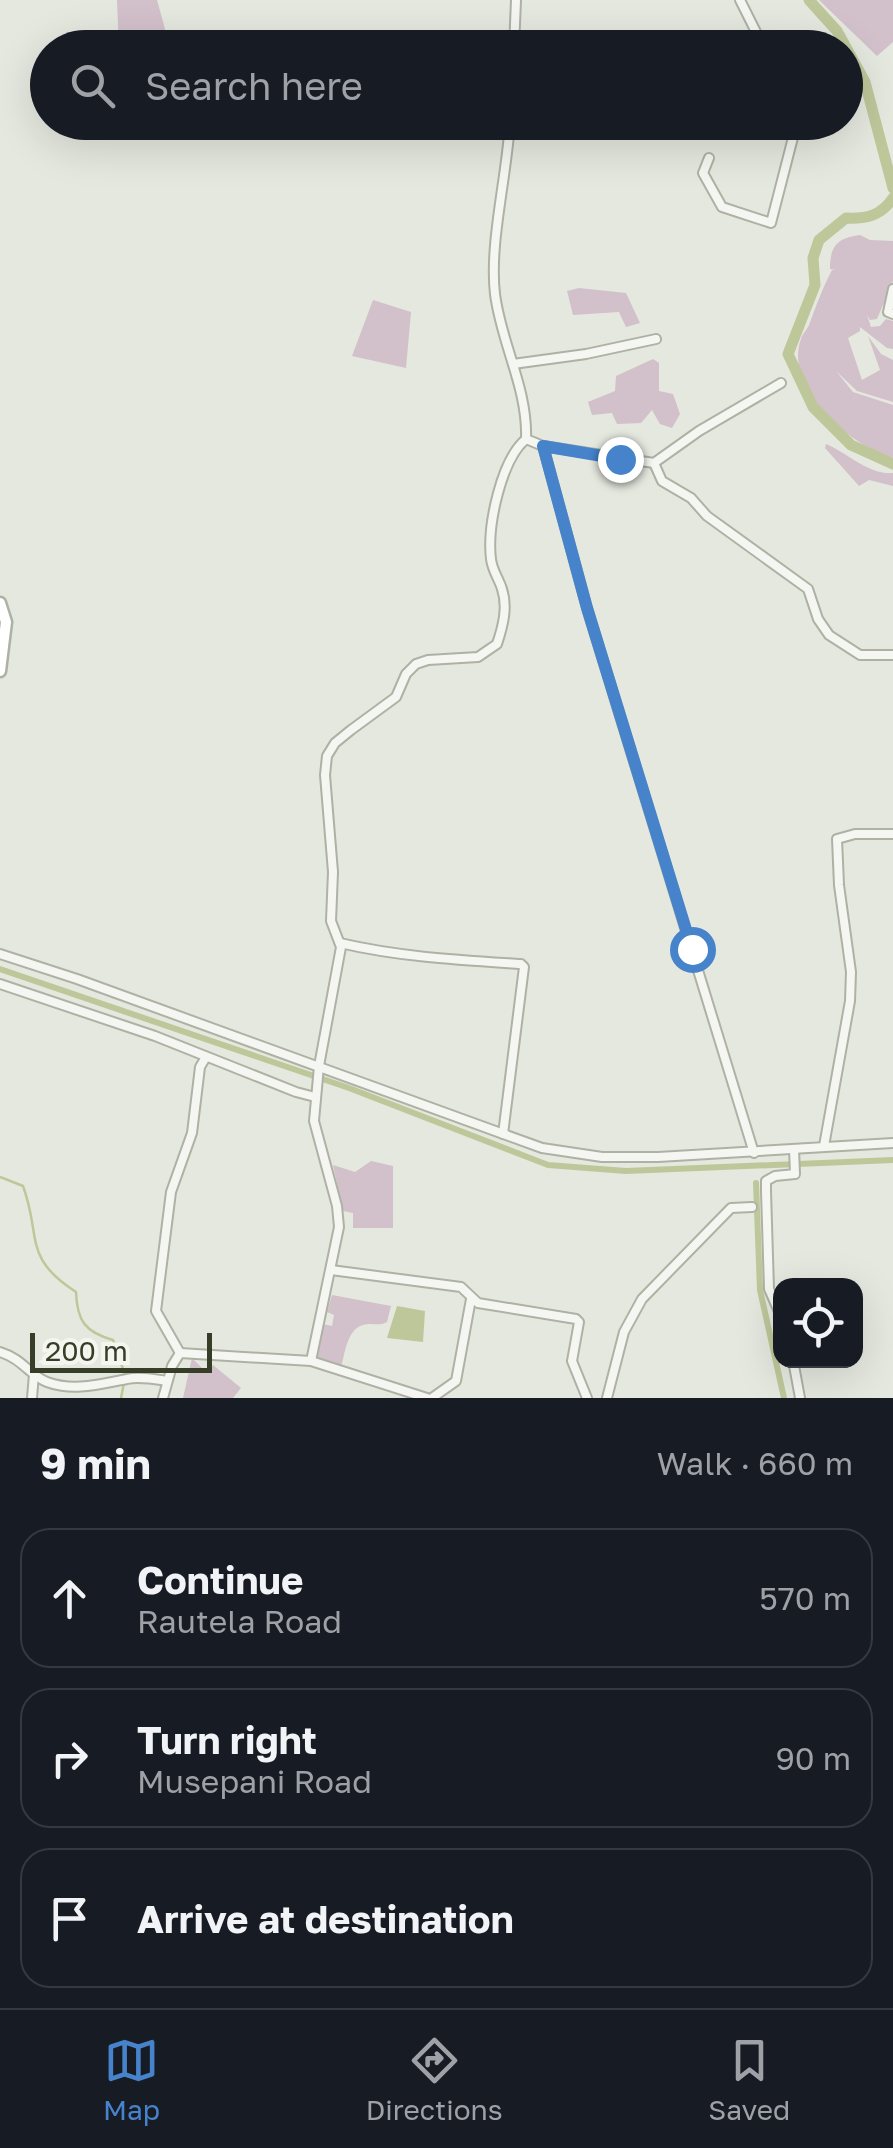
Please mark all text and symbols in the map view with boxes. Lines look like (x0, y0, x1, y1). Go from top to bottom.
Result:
search box (30, 30, 863, 140)
icon: search (65, 58, 120, 113)
text: Search here (145, 63, 363, 108)
route end (598, 437, 644, 483)
route start (670, 927, 716, 973)
map controls (773, 1278, 863, 1368)
button: locate (773, 1278, 863, 1368)
scale bar (30, 1328, 212, 1372)
text: 200 m (45, 1334, 128, 1367)
text: 9 min (40, 1438, 151, 1488)
text: Walk · 660 m (657, 1444, 853, 1482)
text: Continue (137, 1557, 303, 1602)
icon: ahead (42, 1571, 97, 1626)
text: 570 m (759, 1579, 851, 1617)
text: Rautela Road (137, 1602, 342, 1640)
text: Turn right (137, 1717, 317, 1762)
icon: right (42, 1731, 97, 1786)
text: 90 m (775, 1739, 851, 1777)
text: Musepani Road (137, 1762, 372, 1800)
icon: arrive (42, 1891, 97, 1946)
text: Arrive at destination (137, 1896, 514, 1941)
tab: Map (103, 2033, 160, 2126)
tab: Directions (366, 2033, 503, 2126)
tab: Saved (708, 2033, 790, 2126)

